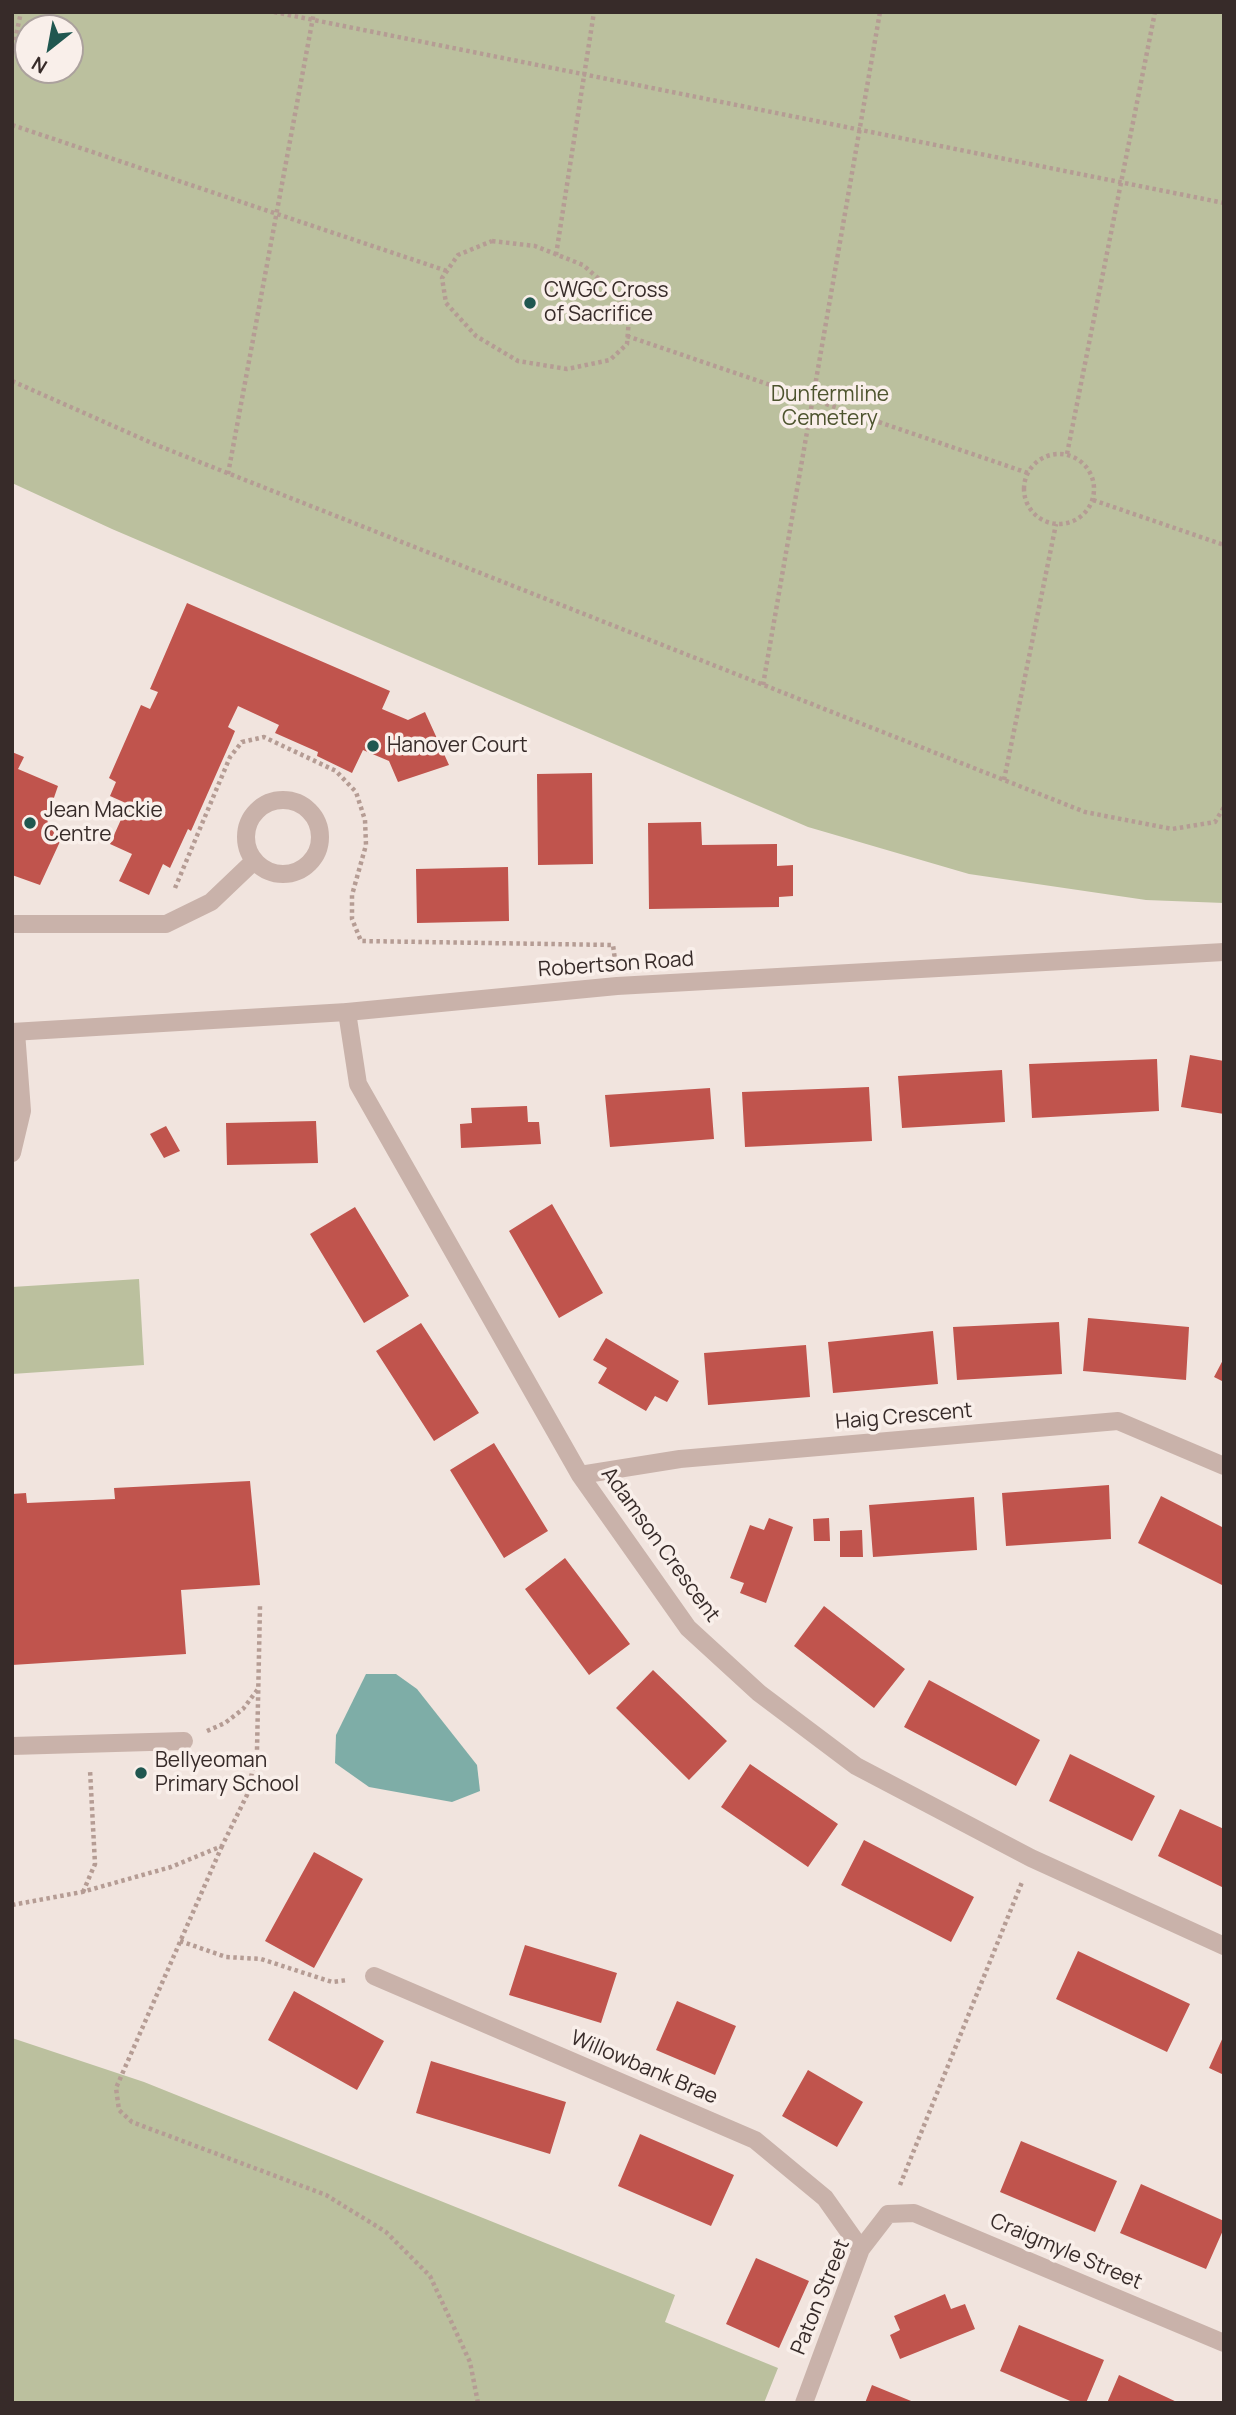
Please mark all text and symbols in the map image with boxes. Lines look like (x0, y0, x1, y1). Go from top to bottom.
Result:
north arrow (14, 14, 84, 84)
text: N (27, 51, 52, 80)
place label: CWGC Cross of Sacrifice (544, 278, 669, 328)
marker: CWGC Cross of Sacrifice (522, 295, 538, 311)
park label: Dunfermline Cemetery (771, 382, 889, 432)
place label: Hanover Court (387, 733, 528, 759)
marker: Hanover Court (365, 738, 381, 754)
place label: Jean Mackie Centre (44, 798, 163, 848)
marker: Jean Mackie Centre (22, 815, 38, 831)
street label: Robertson Road (537, 947, 695, 983)
street label: Haig Crescent (834, 1398, 974, 1436)
street label: Adamson Crescent (595, 1463, 725, 1627)
place label: Bellyeoman Primary School (155, 1748, 299, 1798)
marker: Bellyeoman Primary School (133, 1765, 149, 1781)
street label: Willowbank Brae (567, 2026, 721, 2110)
street label: Craigmyle Street (986, 2209, 1146, 2295)
street label: Paton Street (786, 2235, 856, 2359)

